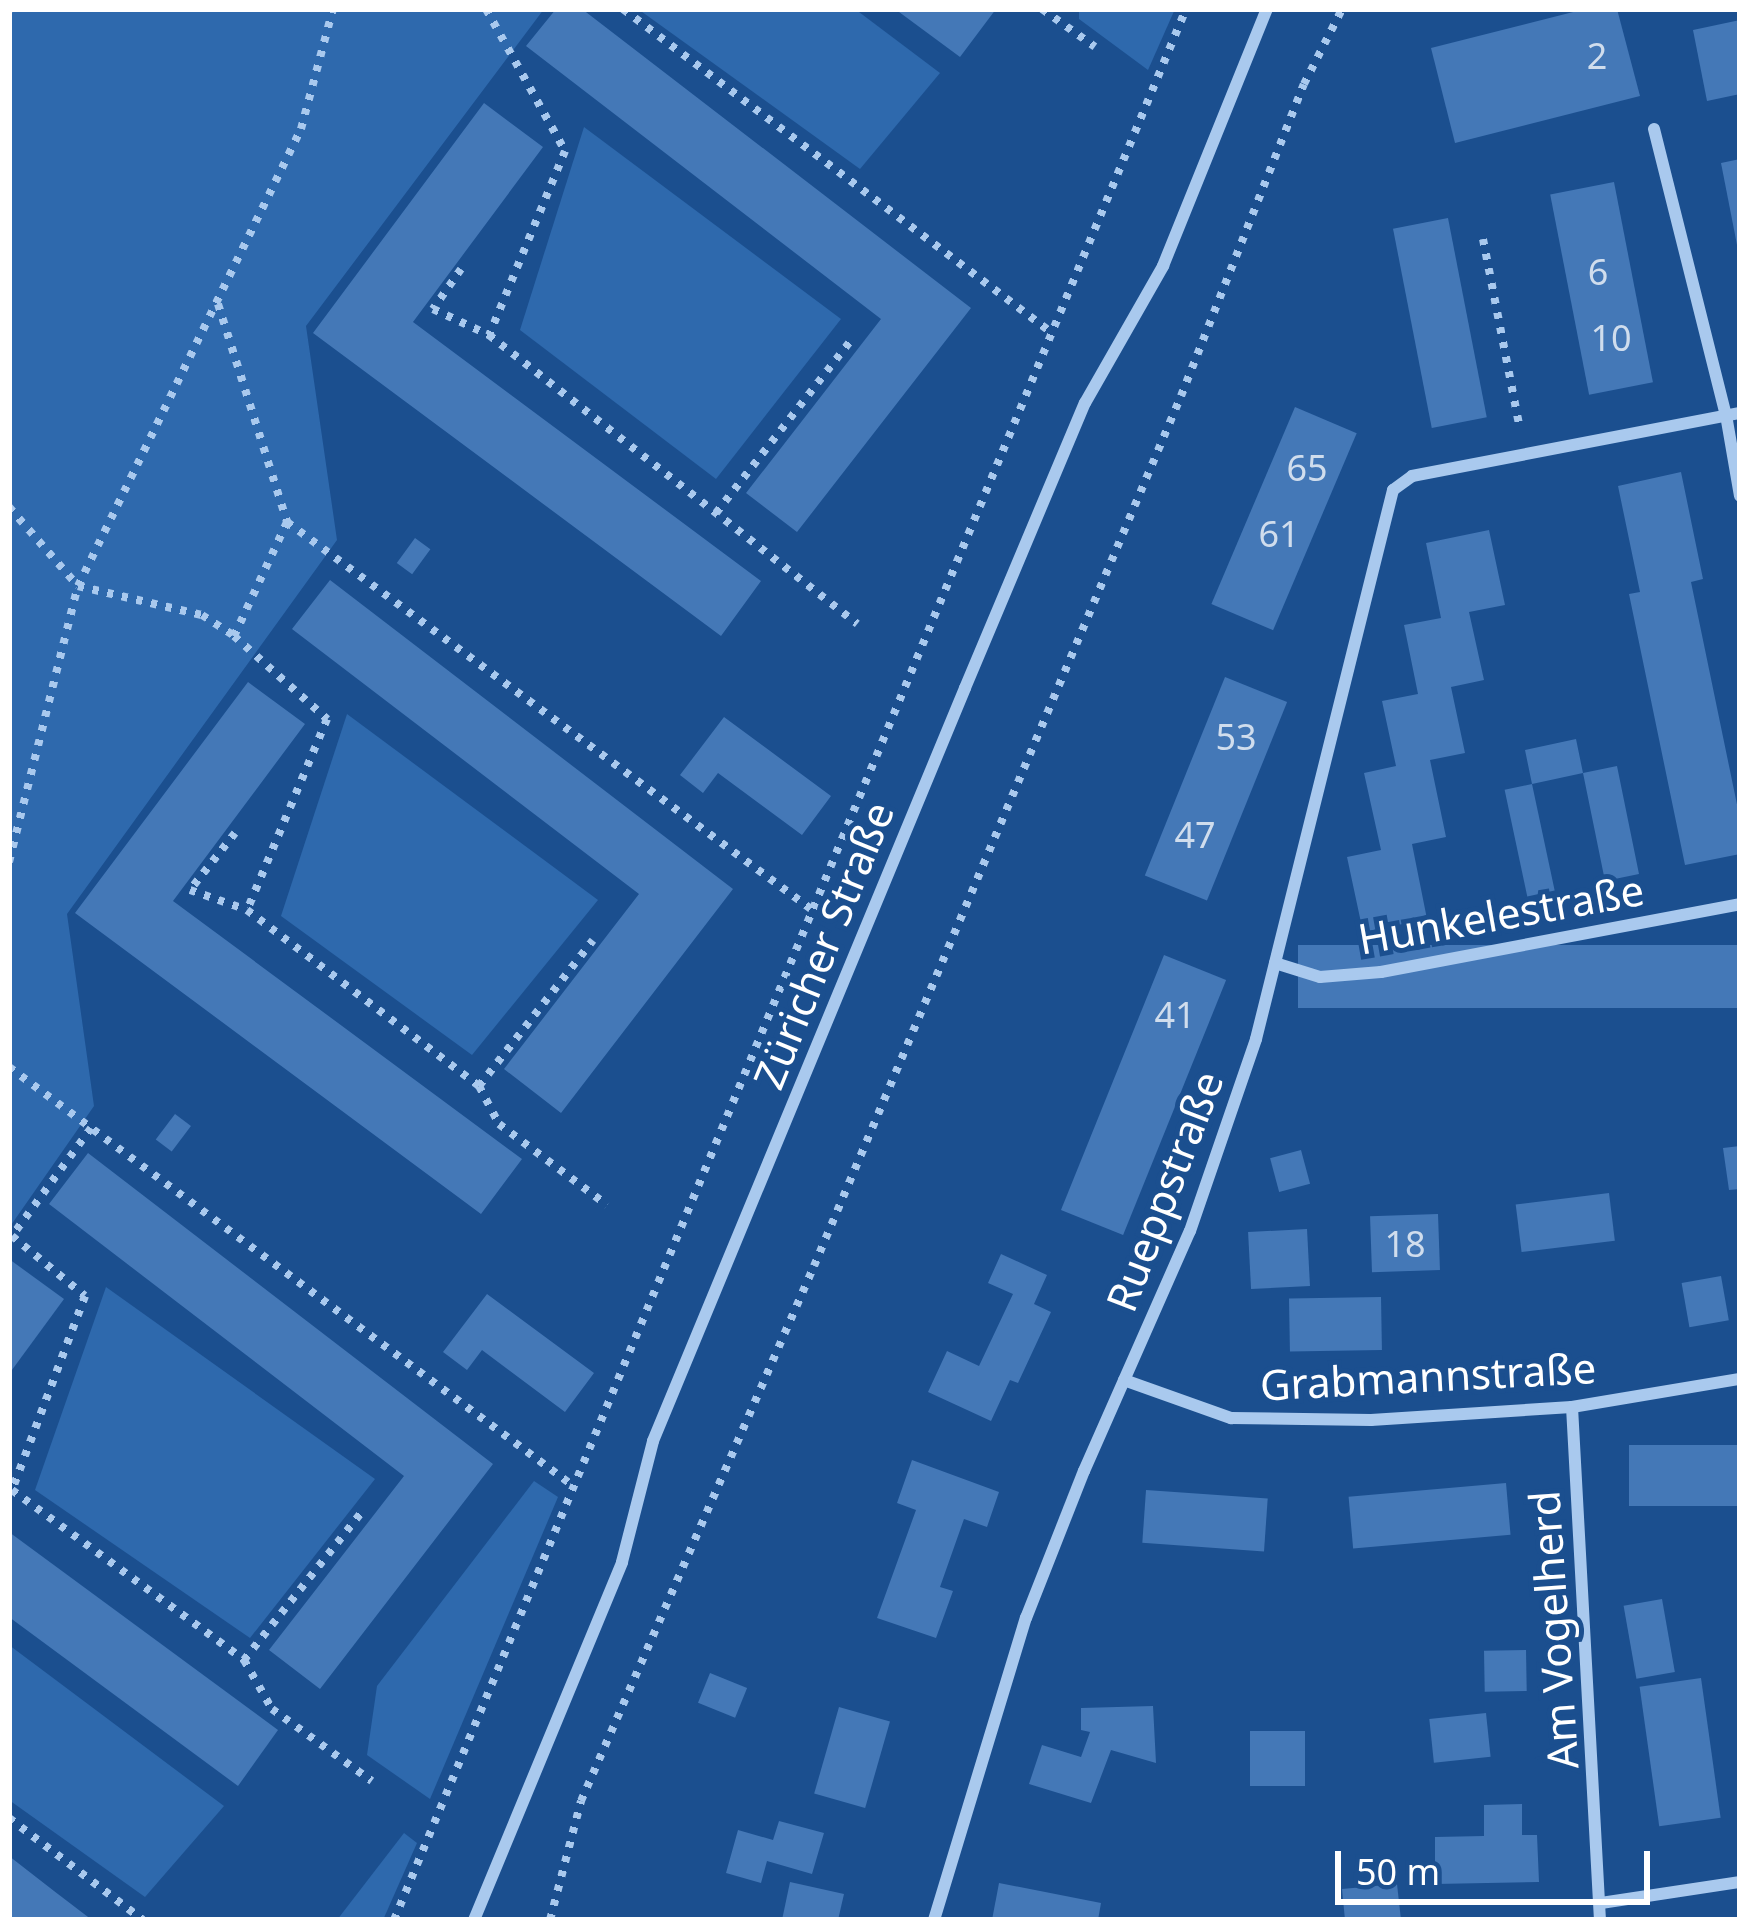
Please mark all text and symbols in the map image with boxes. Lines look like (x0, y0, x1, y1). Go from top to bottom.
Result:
house number: 2 (1587, 34, 1607, 78)
house number: 6 (1588, 250, 1608, 294)
house number: 10 (1590, 316, 1632, 360)
house number: 65 (1286, 446, 1328, 490)
house number: 61 (1258, 512, 1300, 556)
house number: 53 (1215, 715, 1257, 759)
street label: Züricher Straße (743, 794, 903, 1096)
house number: 47 (1174, 813, 1216, 857)
street label: Hunkelestraße (1354, 864, 1648, 964)
house number: 41 (1154, 993, 1196, 1037)
street label: Rueppstraße (1095, 1064, 1233, 1318)
house number: 18 (1384, 1222, 1426, 1266)
street label: Grabmannstraße (1259, 1342, 1597, 1410)
street label: Am Vogelherd (1518, 1489, 1588, 1771)
scale bar (1341, 1827, 1656, 1901)
text: 50 m (1356, 1847, 1440, 1896)

